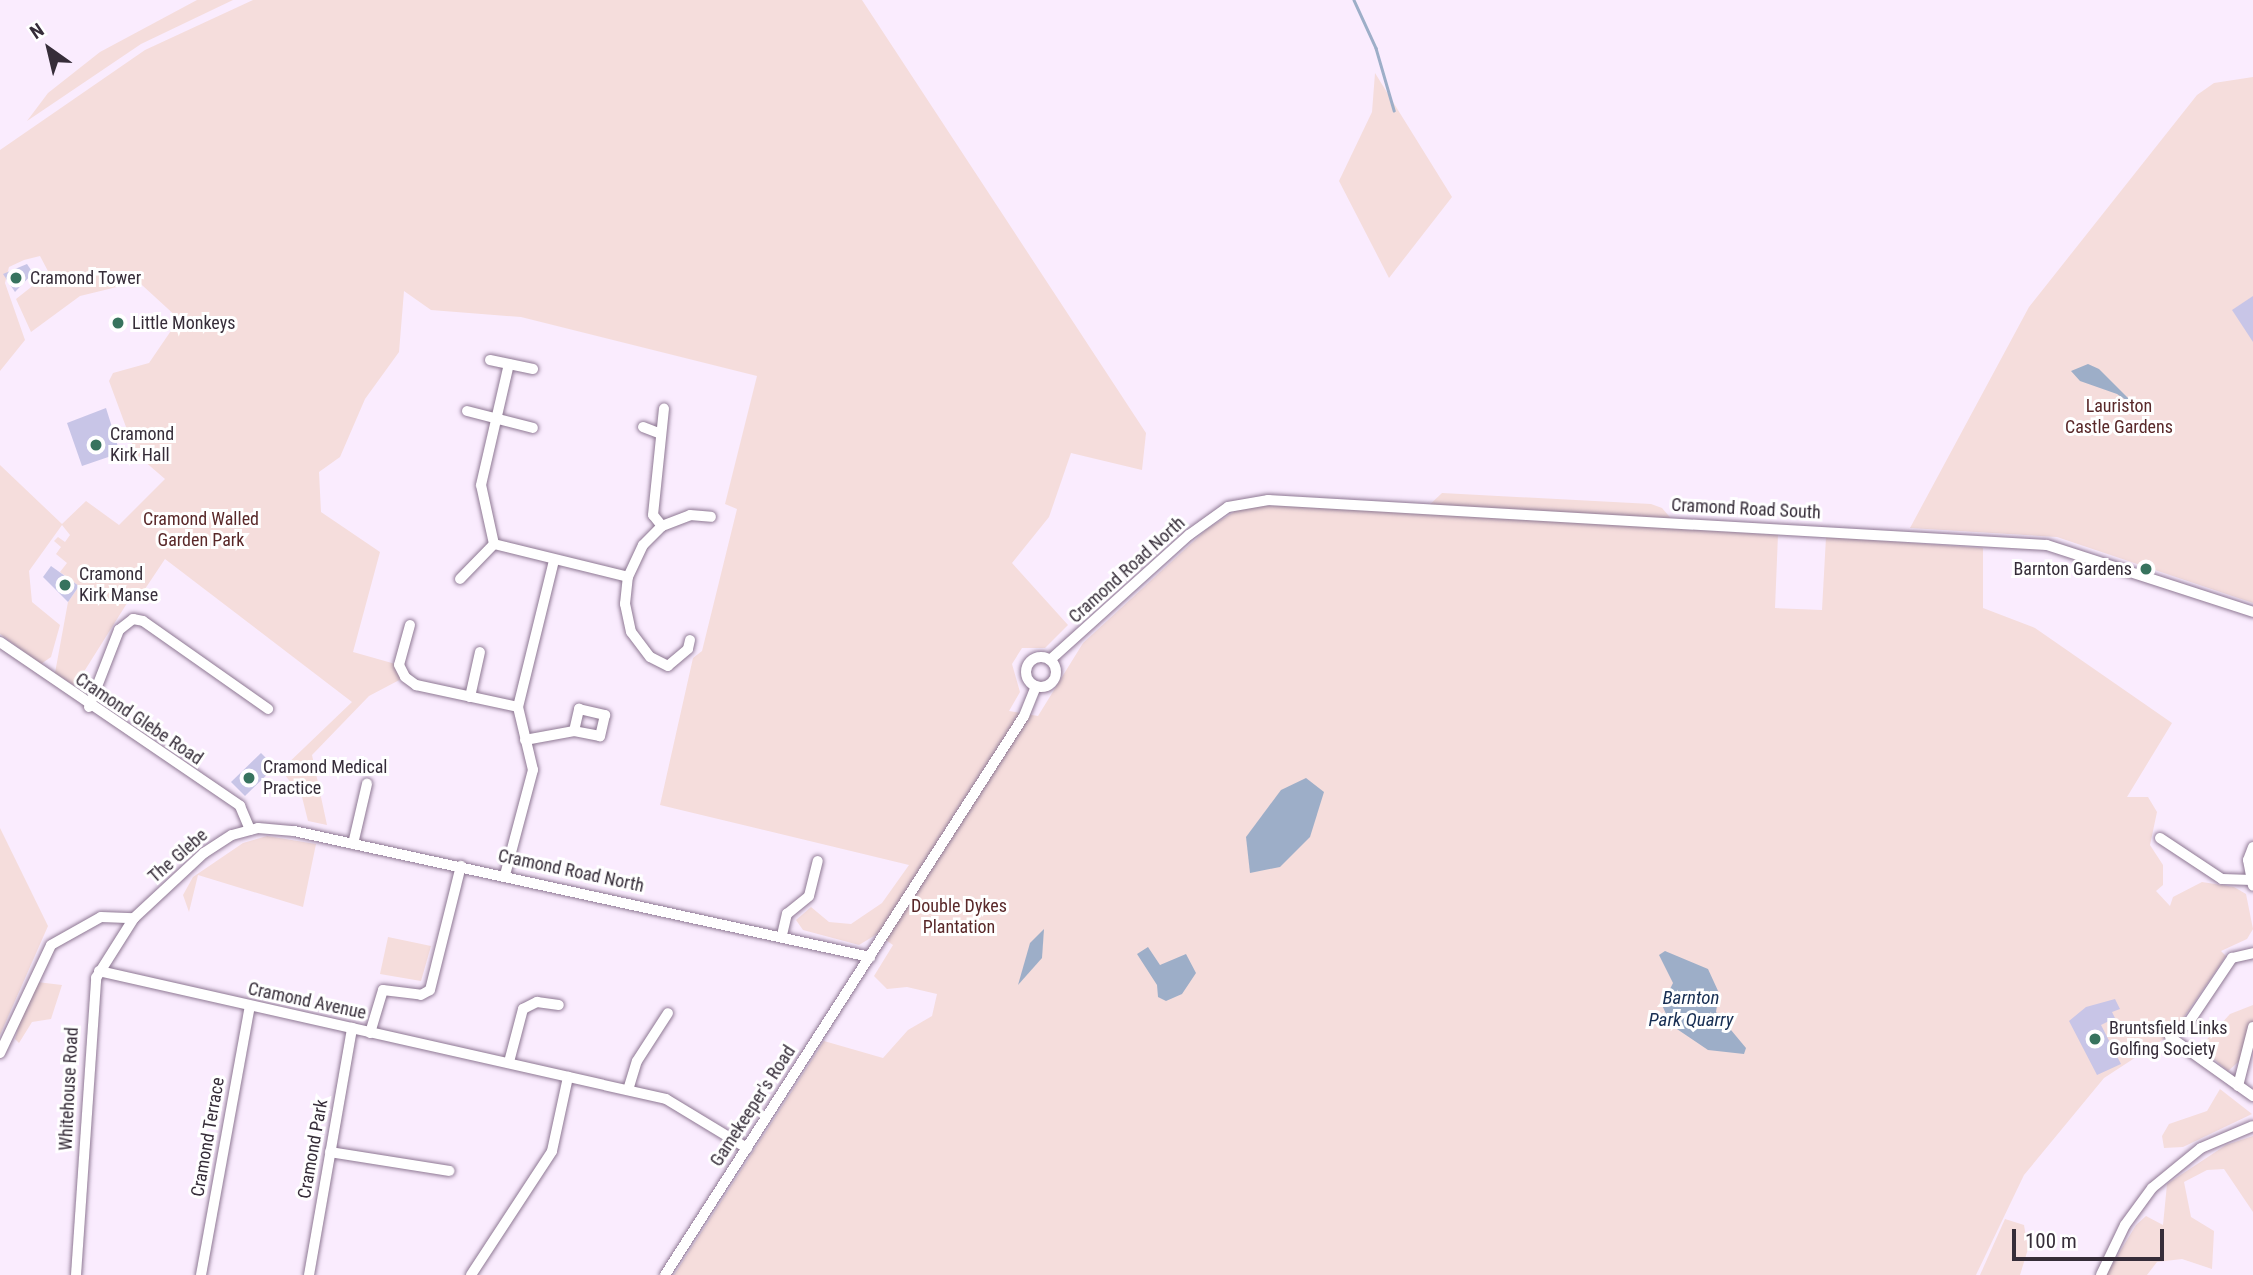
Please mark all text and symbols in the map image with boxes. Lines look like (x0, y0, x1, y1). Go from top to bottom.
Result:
north arrow (14, 14, 84, 84)
text: N (26, 18, 48, 44)
place label: Cramond Tower (30, 267, 141, 289)
marker: Cramond Tower (8, 270, 24, 286)
place label: Little Monkeys (132, 312, 235, 334)
marker: Little Monkeys (110, 315, 126, 331)
park label: Lauriston Castle Gardens (2065, 396, 2173, 438)
place label: Cramond Kirk Hall (110, 424, 174, 466)
marker: Cramond Kirk Hall (88, 437, 104, 453)
street label: Cramond Road South (1671, 494, 1821, 524)
park label: Cramond Walled Garden Park (143, 509, 259, 552)
street label: Cramond Road North (1065, 512, 1189, 628)
place label: Barnton Gardens (2013, 558, 2132, 580)
marker: Barnton Gardens (2138, 561, 2154, 577)
place label: Cramond Kirk Manse (79, 564, 158, 606)
marker: Cramond Kirk Manse (57, 577, 73, 593)
street label: Cramond Glebe Road (71, 668, 207, 770)
place label: Cramond Medical Practice (263, 757, 387, 800)
marker: Cramond Medical Practice (241, 770, 257, 786)
street label: The Glebe (144, 825, 212, 887)
street label: Cramond Road North (496, 845, 646, 897)
park label: Double Dykes Plantation (911, 896, 1007, 939)
street label: Cramond Avenue (246, 978, 368, 1024)
water label: Barnton Park Quarry (1648, 987, 1734, 1031)
place label: Bruntsfield Links Golfing Society (2109, 1018, 2227, 1060)
street label: Whitehouse Road (55, 1027, 83, 1151)
marker: Bruntsfield Links Golfing Society (2087, 1031, 2103, 1047)
street label: Gamekeeper's Road (706, 1041, 800, 1171)
street label: Cramond Terrace (187, 1075, 229, 1199)
street label: Cramond Park (294, 1098, 332, 1200)
scale bar (2015, 1216, 2167, 1260)
text: 100 m (2025, 1229, 2077, 1253)

